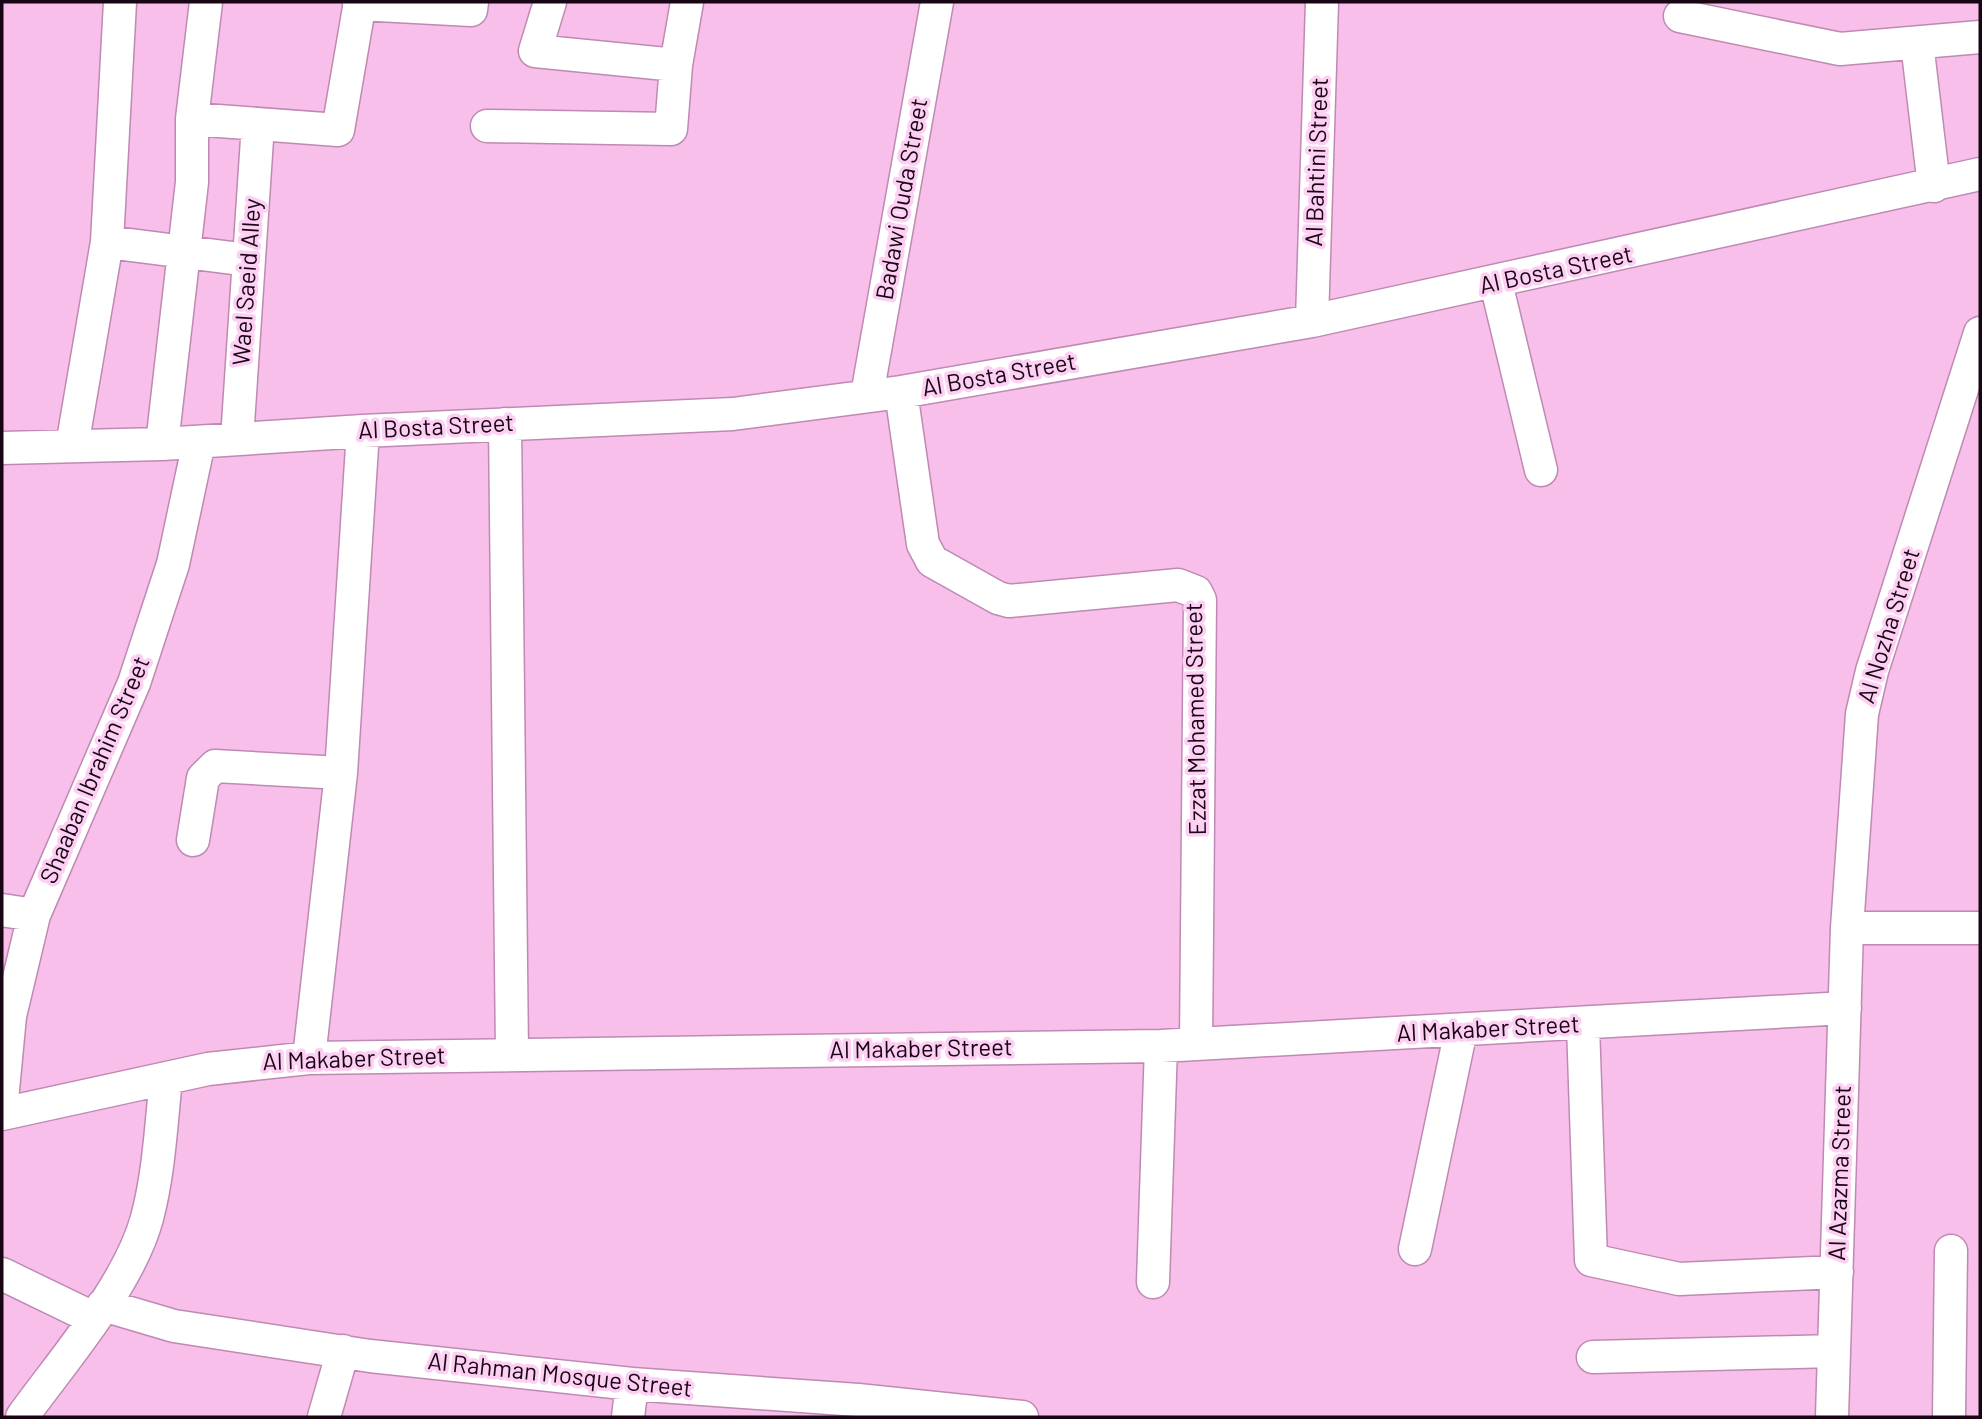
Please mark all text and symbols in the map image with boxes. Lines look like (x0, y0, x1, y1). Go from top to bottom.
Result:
street label: Al Bahtini Street (1298, 77, 1333, 247)
street label: Badawi Ouda Street (869, 96, 933, 302)
street label: Wael Saeid Alley (225, 197, 266, 366)
street label: Al Bosta Street (1476, 238, 1635, 299)
street label: Al Bosta Street (919, 346, 1078, 401)
street label: Al Bosta Street (357, 407, 515, 444)
street label: Al Nozha Street (1850, 545, 1925, 706)
street label: Ezzat Mohamed Street (1178, 602, 1211, 836)
street label: Shaaban Ibrahim Street (33, 651, 155, 887)
street label: Al Makaber Street (1396, 1008, 1580, 1047)
street label: Al Makaber Street (829, 1031, 1013, 1064)
street label: Al Makaber Street (262, 1040, 446, 1075)
street label: Al Azazma Street (1821, 1085, 1856, 1261)
street label: Al Rahman Mosque Street (427, 1345, 694, 1402)

